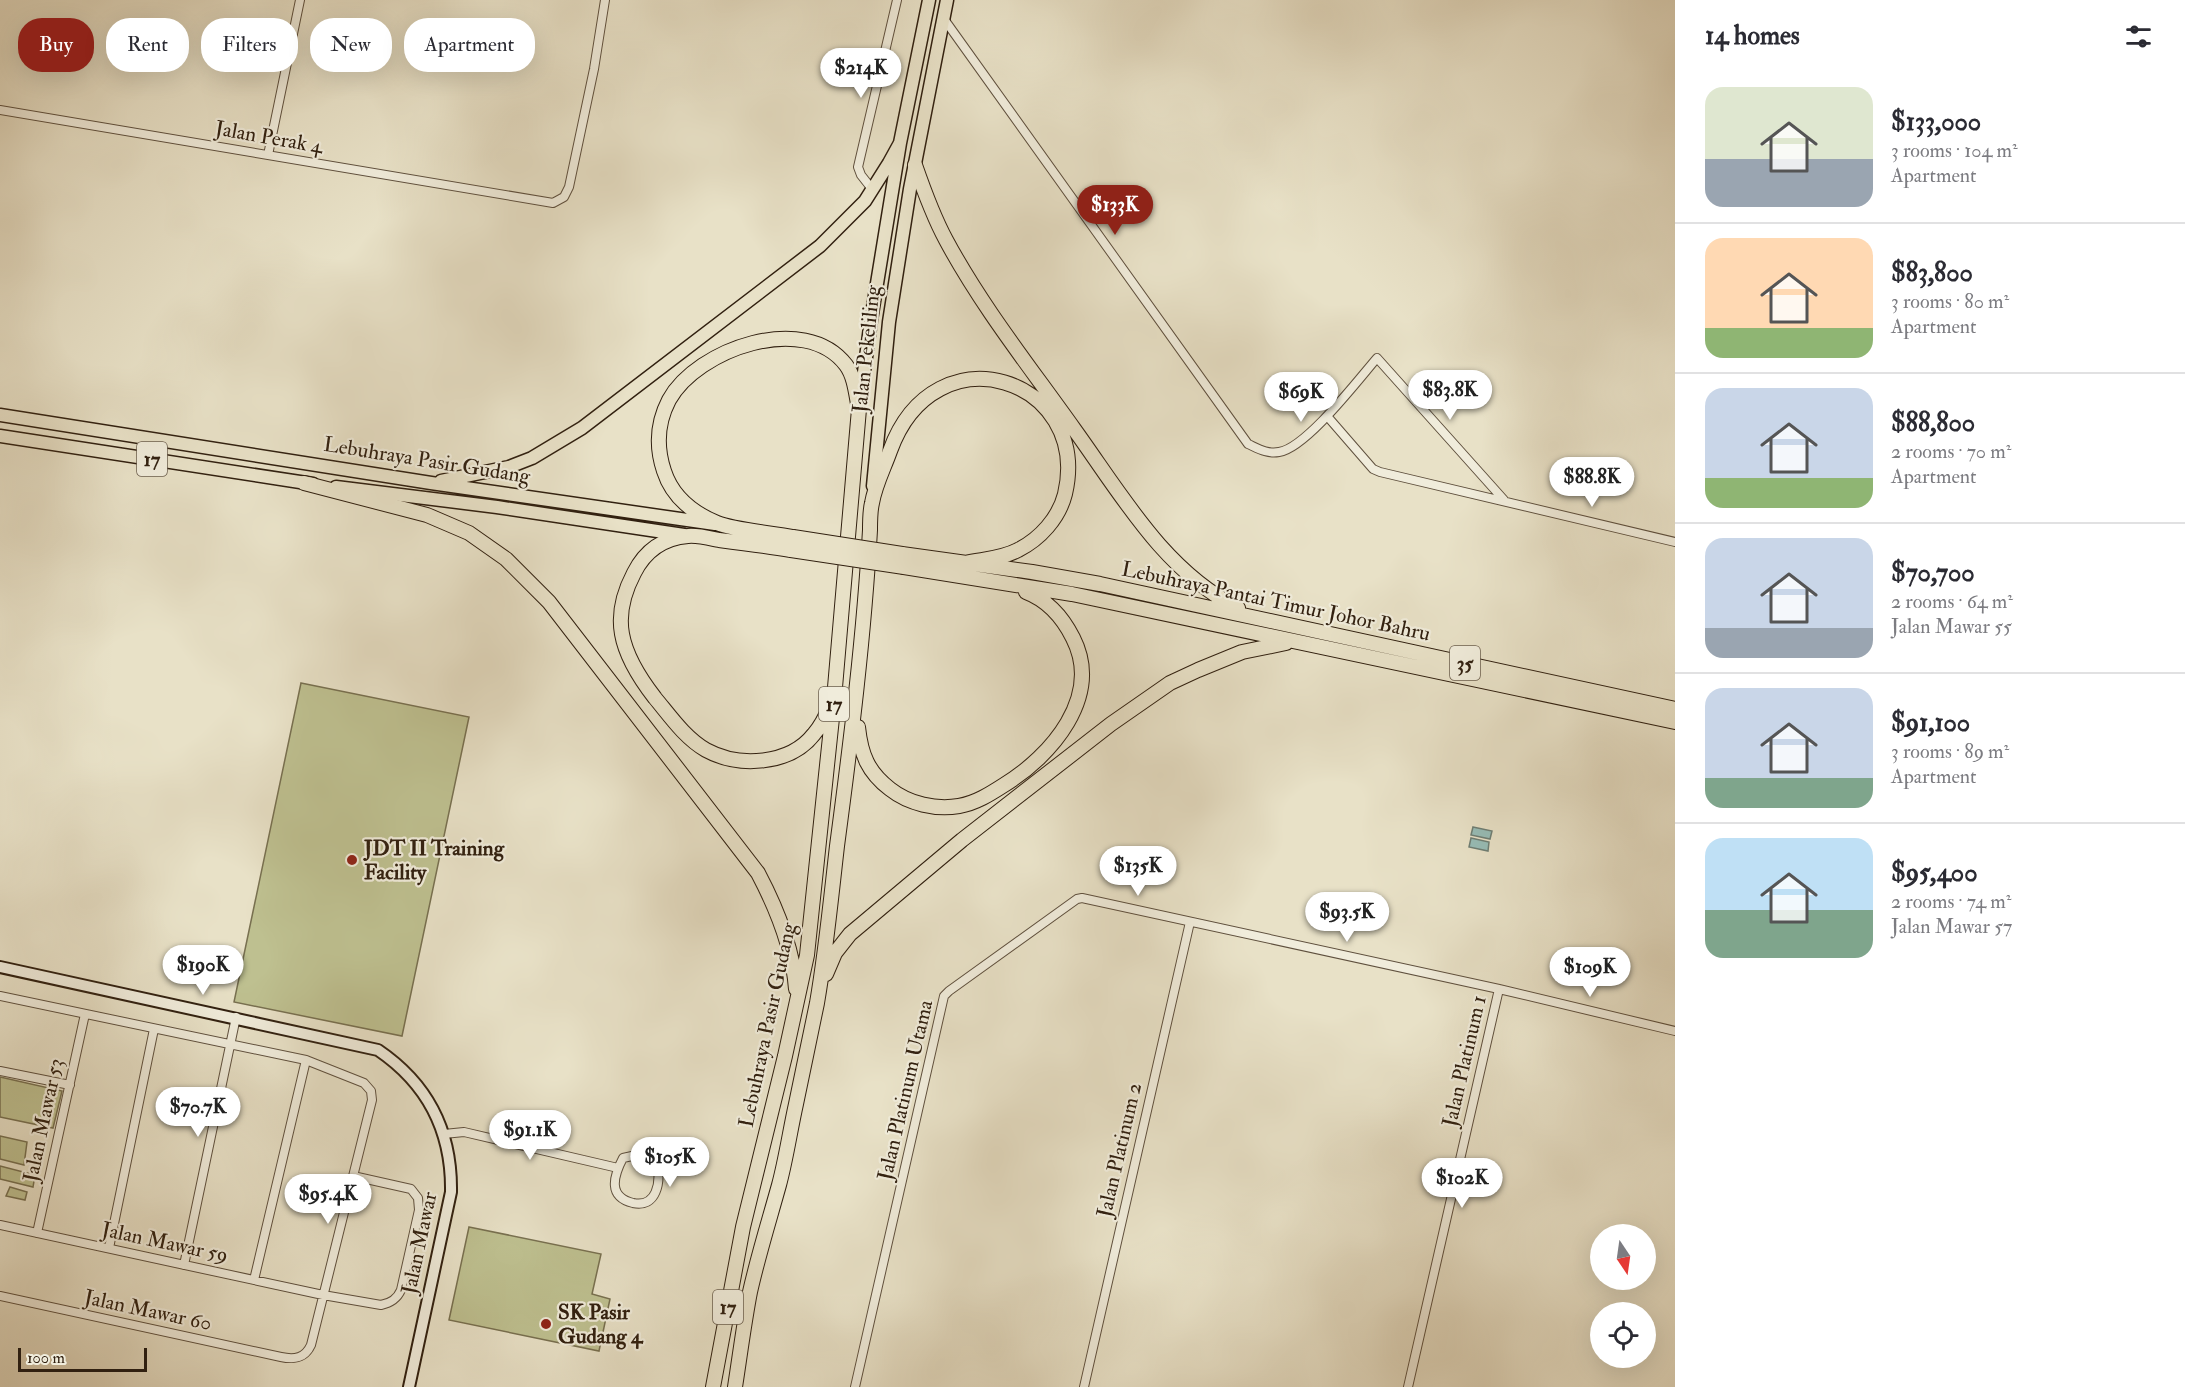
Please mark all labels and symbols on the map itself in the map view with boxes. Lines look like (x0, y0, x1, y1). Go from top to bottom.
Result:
pin: $214K (819, 48, 903, 99)
street label: Jalan Perak 4 (212, 115, 326, 161)
pin: $133K (1073, 185, 1157, 236)
street label: Jalan Pekeliling (846, 283, 887, 415)
pin: $83.8K (1401, 370, 1499, 421)
pin: $69K (1265, 372, 1337, 423)
street label: Lebuhraya Pasir Gudang (322, 431, 533, 490)
road number: 17 (137, 442, 167, 476)
pin: $88.8K (1543, 457, 1641, 508)
street label: Lebuhraya Pantai Timur Johor Bahru (1119, 556, 1433, 647)
road number: 35 (1450, 646, 1480, 680)
road number: 17 (819, 687, 849, 721)
place label: JDT II Training Facility (363, 835, 505, 886)
pin: $135K (1096, 846, 1180, 897)
marker: JDT II Training Facility (345, 853, 359, 867)
pin: $93.5K (1298, 892, 1396, 943)
street label: Lebuhraya Pasir Gudang (733, 920, 803, 1130)
pin: $190K (161, 945, 245, 996)
pin: $109K (1548, 947, 1632, 998)
street label: Jalan Platinum 1 (1436, 993, 1493, 1131)
street label: Jalan Platinum Utama (871, 997, 939, 1184)
street label: Jalan Mawar 53 (17, 1056, 70, 1185)
street label: Jalan Platinum 2 (1091, 1080, 1148, 1221)
pin: $70.7K (149, 1087, 247, 1138)
pin: $91.1K (481, 1110, 579, 1161)
pin: $105K (628, 1137, 712, 1188)
pin: $102K (1420, 1158, 1504, 1209)
pin: $95.4K (279, 1174, 377, 1225)
street label: Jalan Mawar (395, 1189, 444, 1298)
street label: Jalan Mawar 59 (98, 1216, 230, 1269)
north arrow (1590, 1224, 1656, 1290)
street label: Jalan Mawar 60 (81, 1284, 214, 1337)
road number: 17 (713, 1290, 743, 1324)
place label: SK Pasir Gudang 4 (558, 1299, 644, 1350)
marker: SK Pasir Gudang 4 (539, 1317, 553, 1331)
scale bar (18, 1345, 147, 1372)

